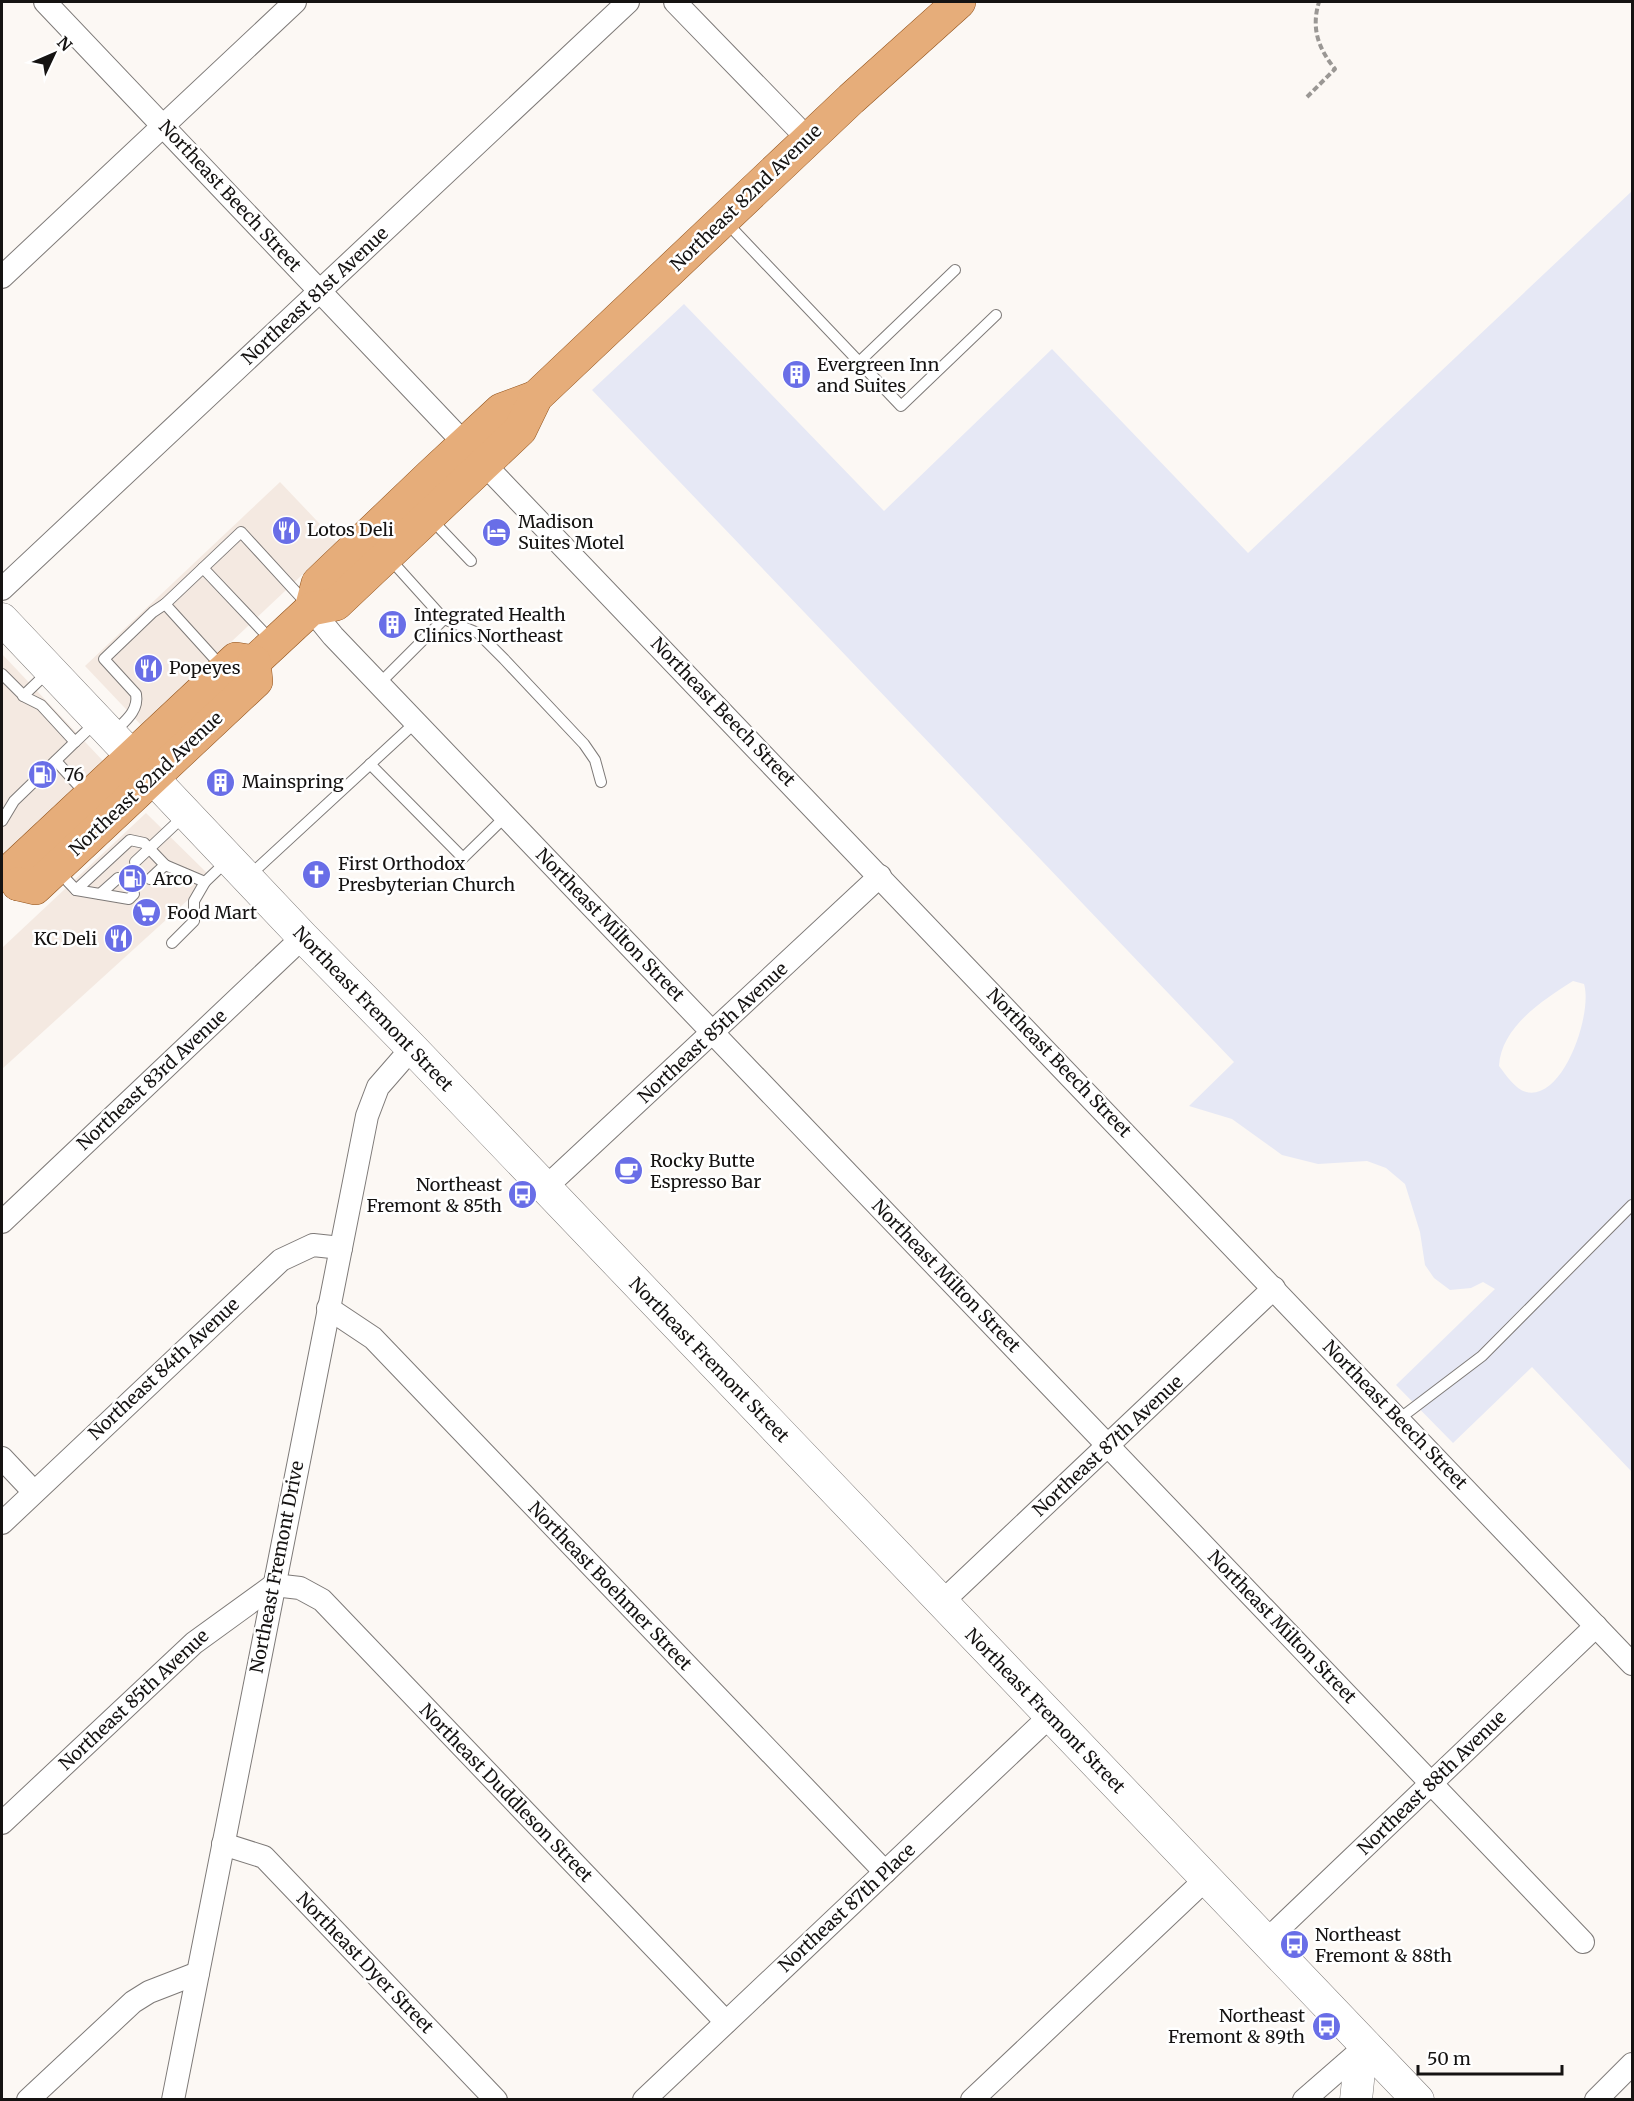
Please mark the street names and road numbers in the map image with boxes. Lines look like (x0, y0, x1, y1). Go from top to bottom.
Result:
street label: Northeast Beech Street (154, 115, 307, 276)
street label: Northeast 82nd Avenue (665, 119, 826, 276)
street label: Northeast 81st Avenue (237, 222, 393, 369)
street label: Northeast Beech Street (646, 632, 801, 791)
street label: Northeast 82nd Avenue (64, 707, 227, 861)
street label: Northeast Milton Street (531, 843, 690, 1006)
street label: Northeast Fremont Street (288, 921, 458, 1096)
street label: Northeast 85th Avenue (633, 957, 792, 1108)
street label: Northeast Beech Street (982, 983, 1137, 1142)
street label: Northeast 83rd Avenue (72, 1004, 231, 1155)
street label: Northeast Milton Street (867, 1194, 1026, 1357)
street label: Northeast Fremont Street (624, 1272, 794, 1447)
street label: Northeast 84th Avenue (83, 1293, 244, 1445)
street label: Northeast Beech Street (1318, 1335, 1473, 1494)
street label: Northeast 87th Avenue (1028, 1370, 1187, 1521)
street label: Northeast Fremont Drive (245, 1459, 308, 1675)
street label: Northeast Boehmer Street (524, 1496, 697, 1675)
street label: Northeast Milton Street (1203, 1545, 1362, 1708)
street label: Northeast Fremont Street (960, 1623, 1130, 1798)
street label: Northeast 85th Avenue (54, 1624, 213, 1775)
street label: Northeast Duddleson Street (415, 1699, 598, 1887)
street label: Northeast 88th Avenue (1352, 1706, 1511, 1860)
street label: Northeast 87th Place (773, 1838, 920, 1977)
street label: Northeast Dyer Street (292, 1887, 439, 2038)

